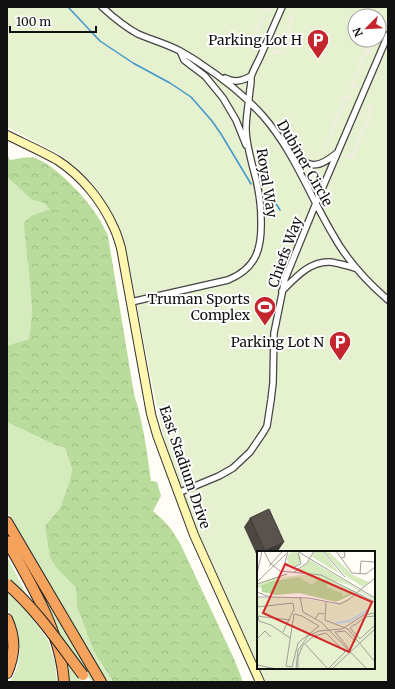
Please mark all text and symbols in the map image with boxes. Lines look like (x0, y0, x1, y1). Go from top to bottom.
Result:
scale bar (10, 8, 96, 34)
north arrow (347, 8, 387, 48)
text: 100 m (16, 14, 51, 29)
text: N (350, 25, 366, 39)
parking icon: Parking Lot H (305, 27, 331, 60)
place label: Parking Lot H (208, 31, 302, 49)
street label: Dubiner Circle (273, 117, 337, 209)
street label: Royal Way (253, 147, 281, 220)
street label: Chiefs Way (264, 213, 306, 290)
place label: Truman Sports Complex (147, 290, 251, 324)
sports icon: Truman Sports Complex (252, 294, 278, 327)
parking icon: Parking Lot N (327, 329, 353, 362)
place label: Parking Lot N (231, 333, 324, 351)
street label: East Stadium Drive (155, 403, 215, 531)
inset map (257, 551, 375, 669)

